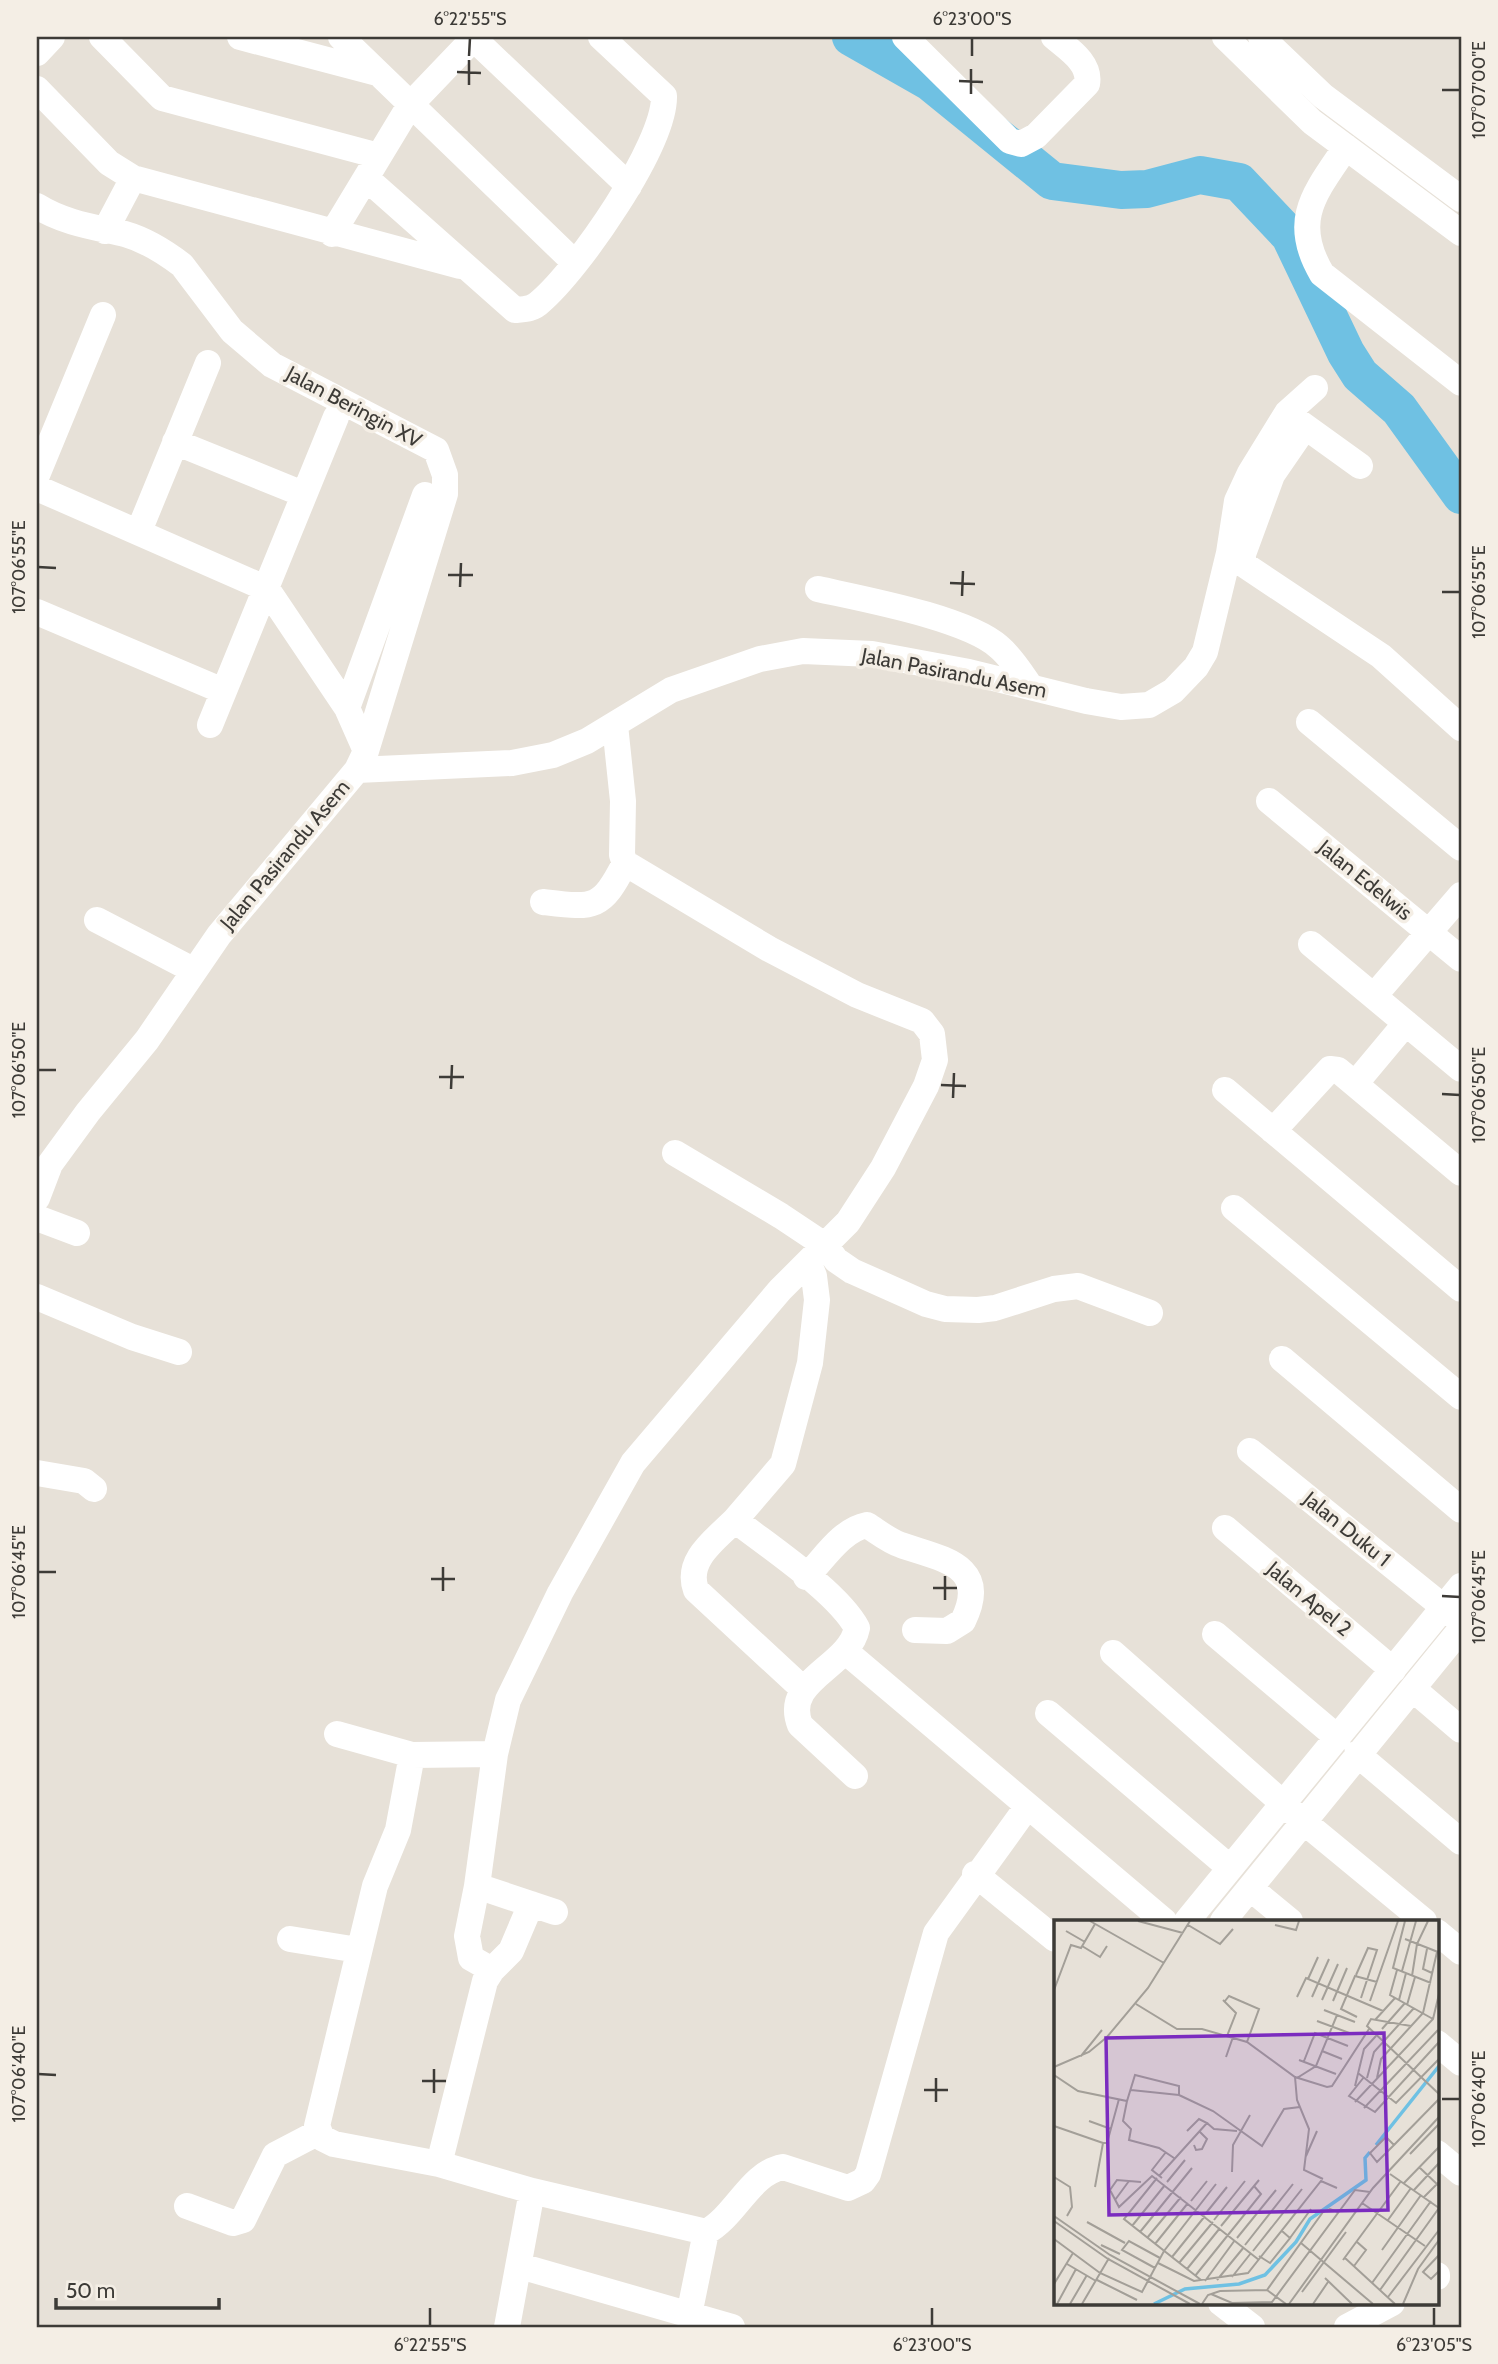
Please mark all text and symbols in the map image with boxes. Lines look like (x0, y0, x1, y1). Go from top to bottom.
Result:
text: 6°22'55"S (433, 8, 507, 30)
text: 6°23'00"S (933, 8, 1011, 30)
text: 107°07'00"E (1468, 41, 1490, 139)
street label: Jalan Beringin XV (281, 360, 426, 453)
text: 107°06'55"E (8, 520, 30, 614)
text: 107°06'55"E (1468, 545, 1490, 639)
street label: Jalan Pasirandu Asem (858, 642, 1049, 703)
street label: Jalan Pasirandu Asem (214, 775, 355, 936)
street label: Jalan Edelwis (1313, 834, 1418, 925)
text: 107°06'50"E (8, 1022, 30, 1118)
text: 107°06'50"E (1468, 1047, 1490, 1143)
street label: Jalan Duku 1 (1298, 1485, 1396, 1571)
text: 107°06'45"E (8, 1525, 30, 1619)
text: 107°06'45"E (1468, 1550, 1490, 1644)
street label: Jalan Apel 2 (1261, 1555, 1357, 1641)
inset map (1054, 1920, 1438, 2304)
text: 107°06'40"E (8, 2026, 30, 2122)
text: 107°06'40"E (1468, 2051, 1490, 2147)
scale bar (56, 2266, 219, 2310)
text: 50 m (66, 2278, 115, 2303)
text: 6°22'55"S (393, 2334, 467, 2356)
text: 6°23'00"S (893, 2334, 971, 2356)
text: 6°23'05"S (1396, 2334, 1472, 2356)

